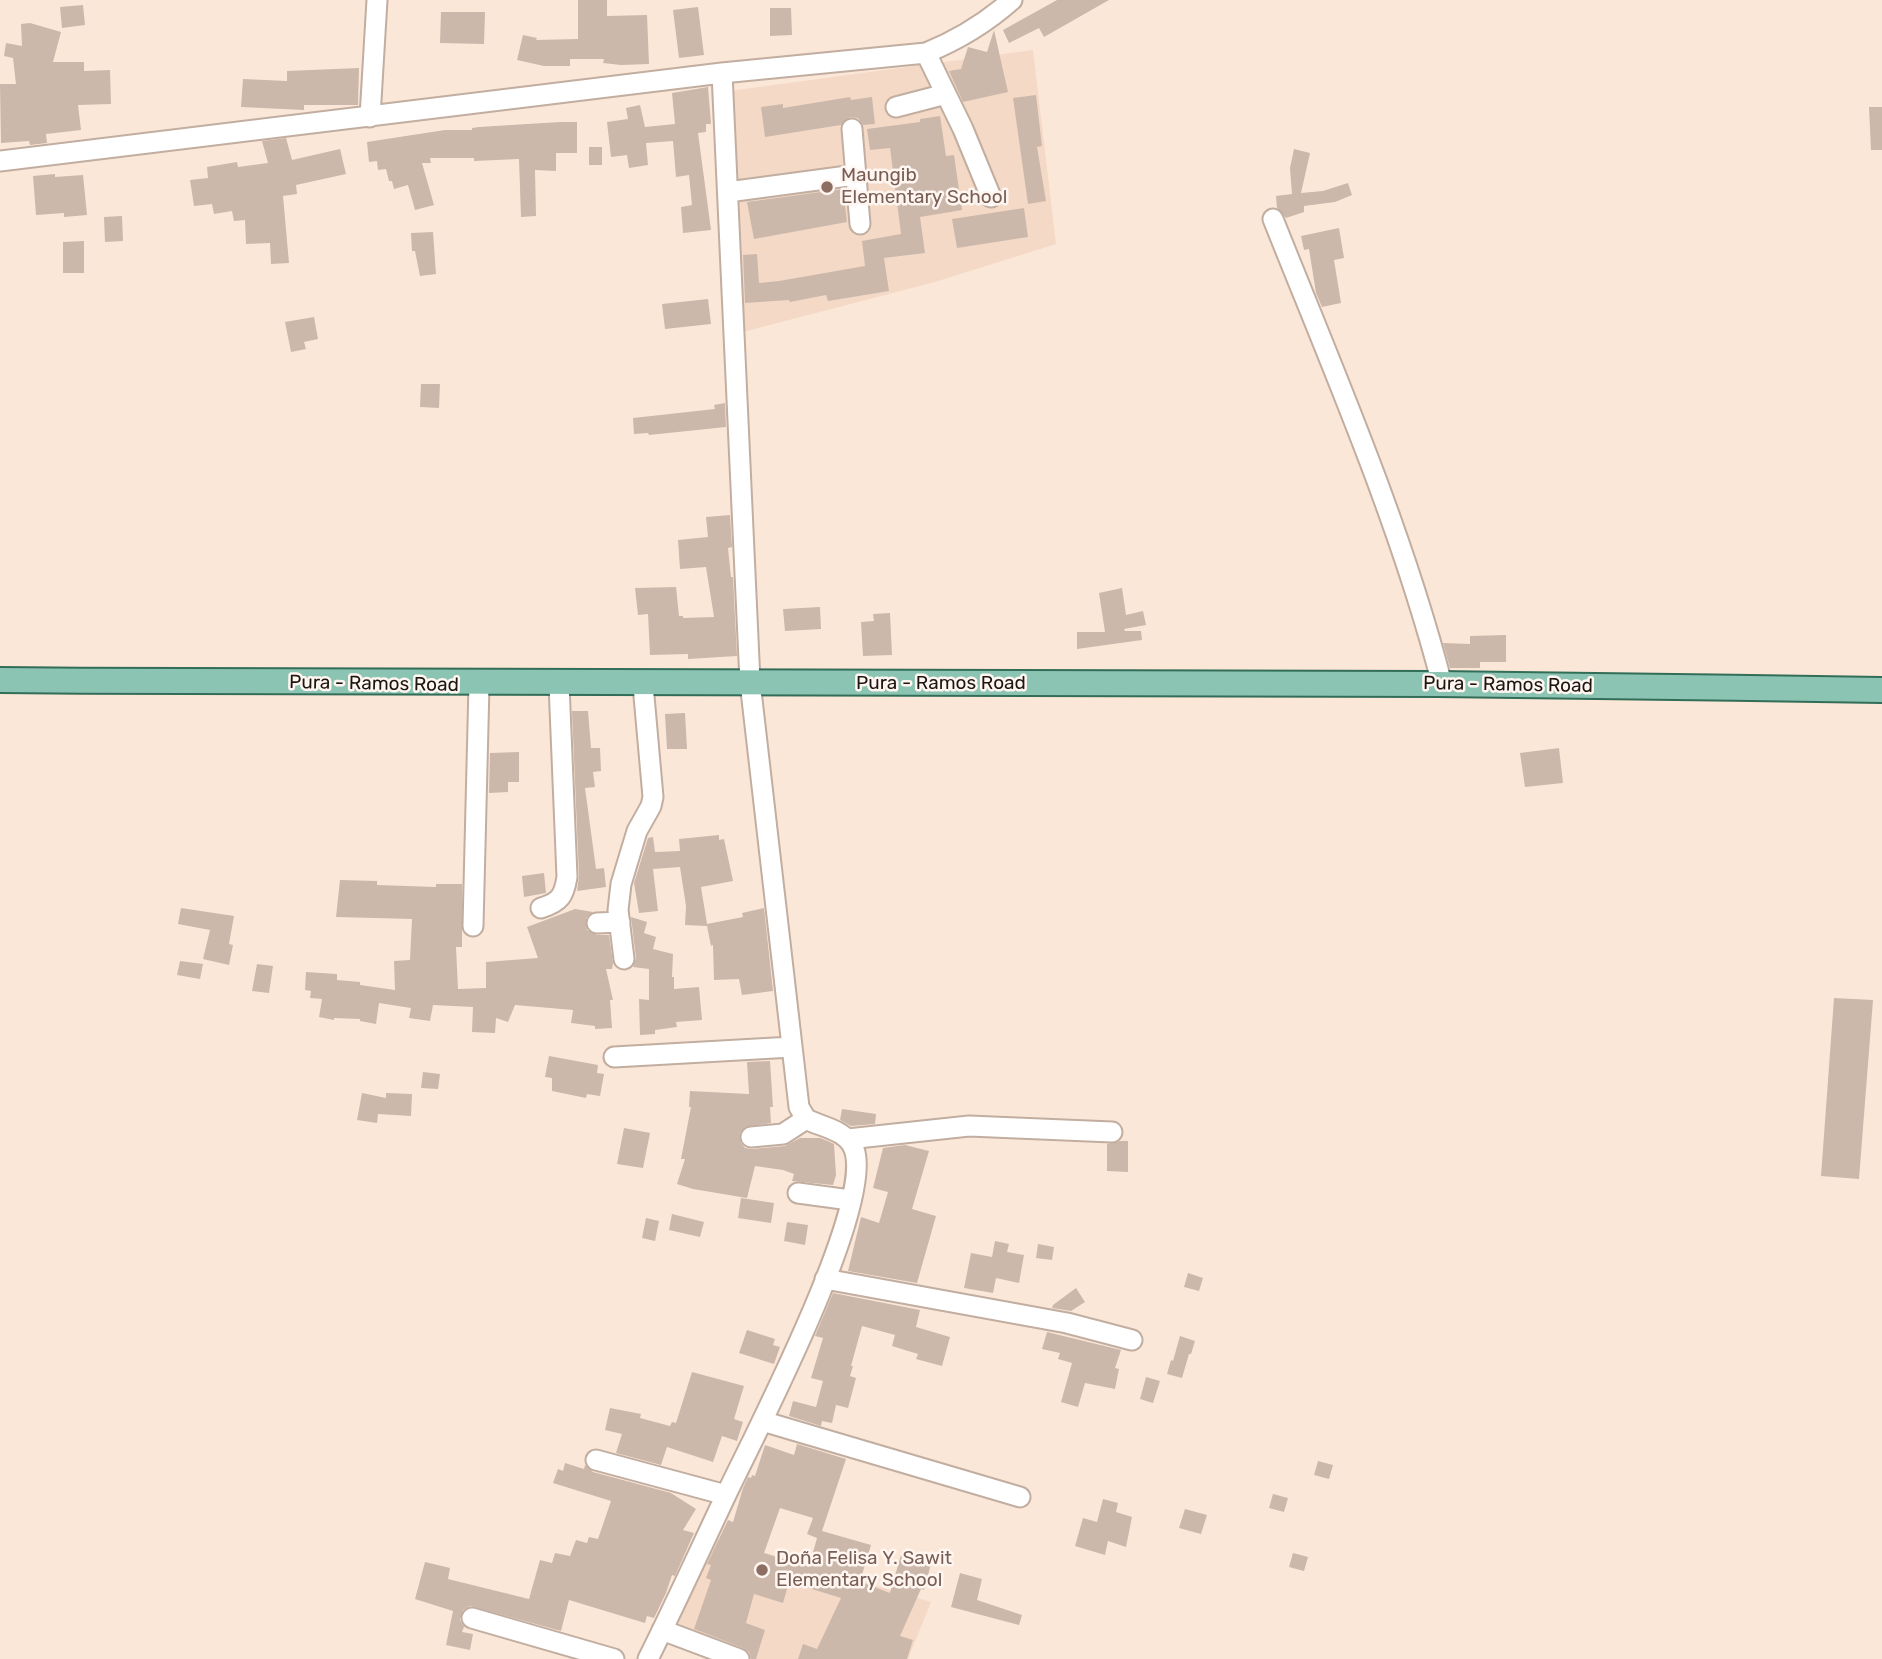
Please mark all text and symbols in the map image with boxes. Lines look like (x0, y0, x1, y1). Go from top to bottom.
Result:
place label: Maungib Elementary School (841, 165, 1007, 209)
marker: Maungib Elementary School (819, 179, 835, 195)
street label: Pura - Ramos Road (289, 671, 459, 697)
street label: Pura - Ramos Road (1423, 672, 1593, 698)
street label: Pura - Ramos Road (856, 673, 1026, 695)
place label: Doña Felisa Y. Sawit Elementary School (776, 1548, 952, 1592)
marker: Doña Felisa Y. Sawit Elementary School (754, 1562, 770, 1578)

